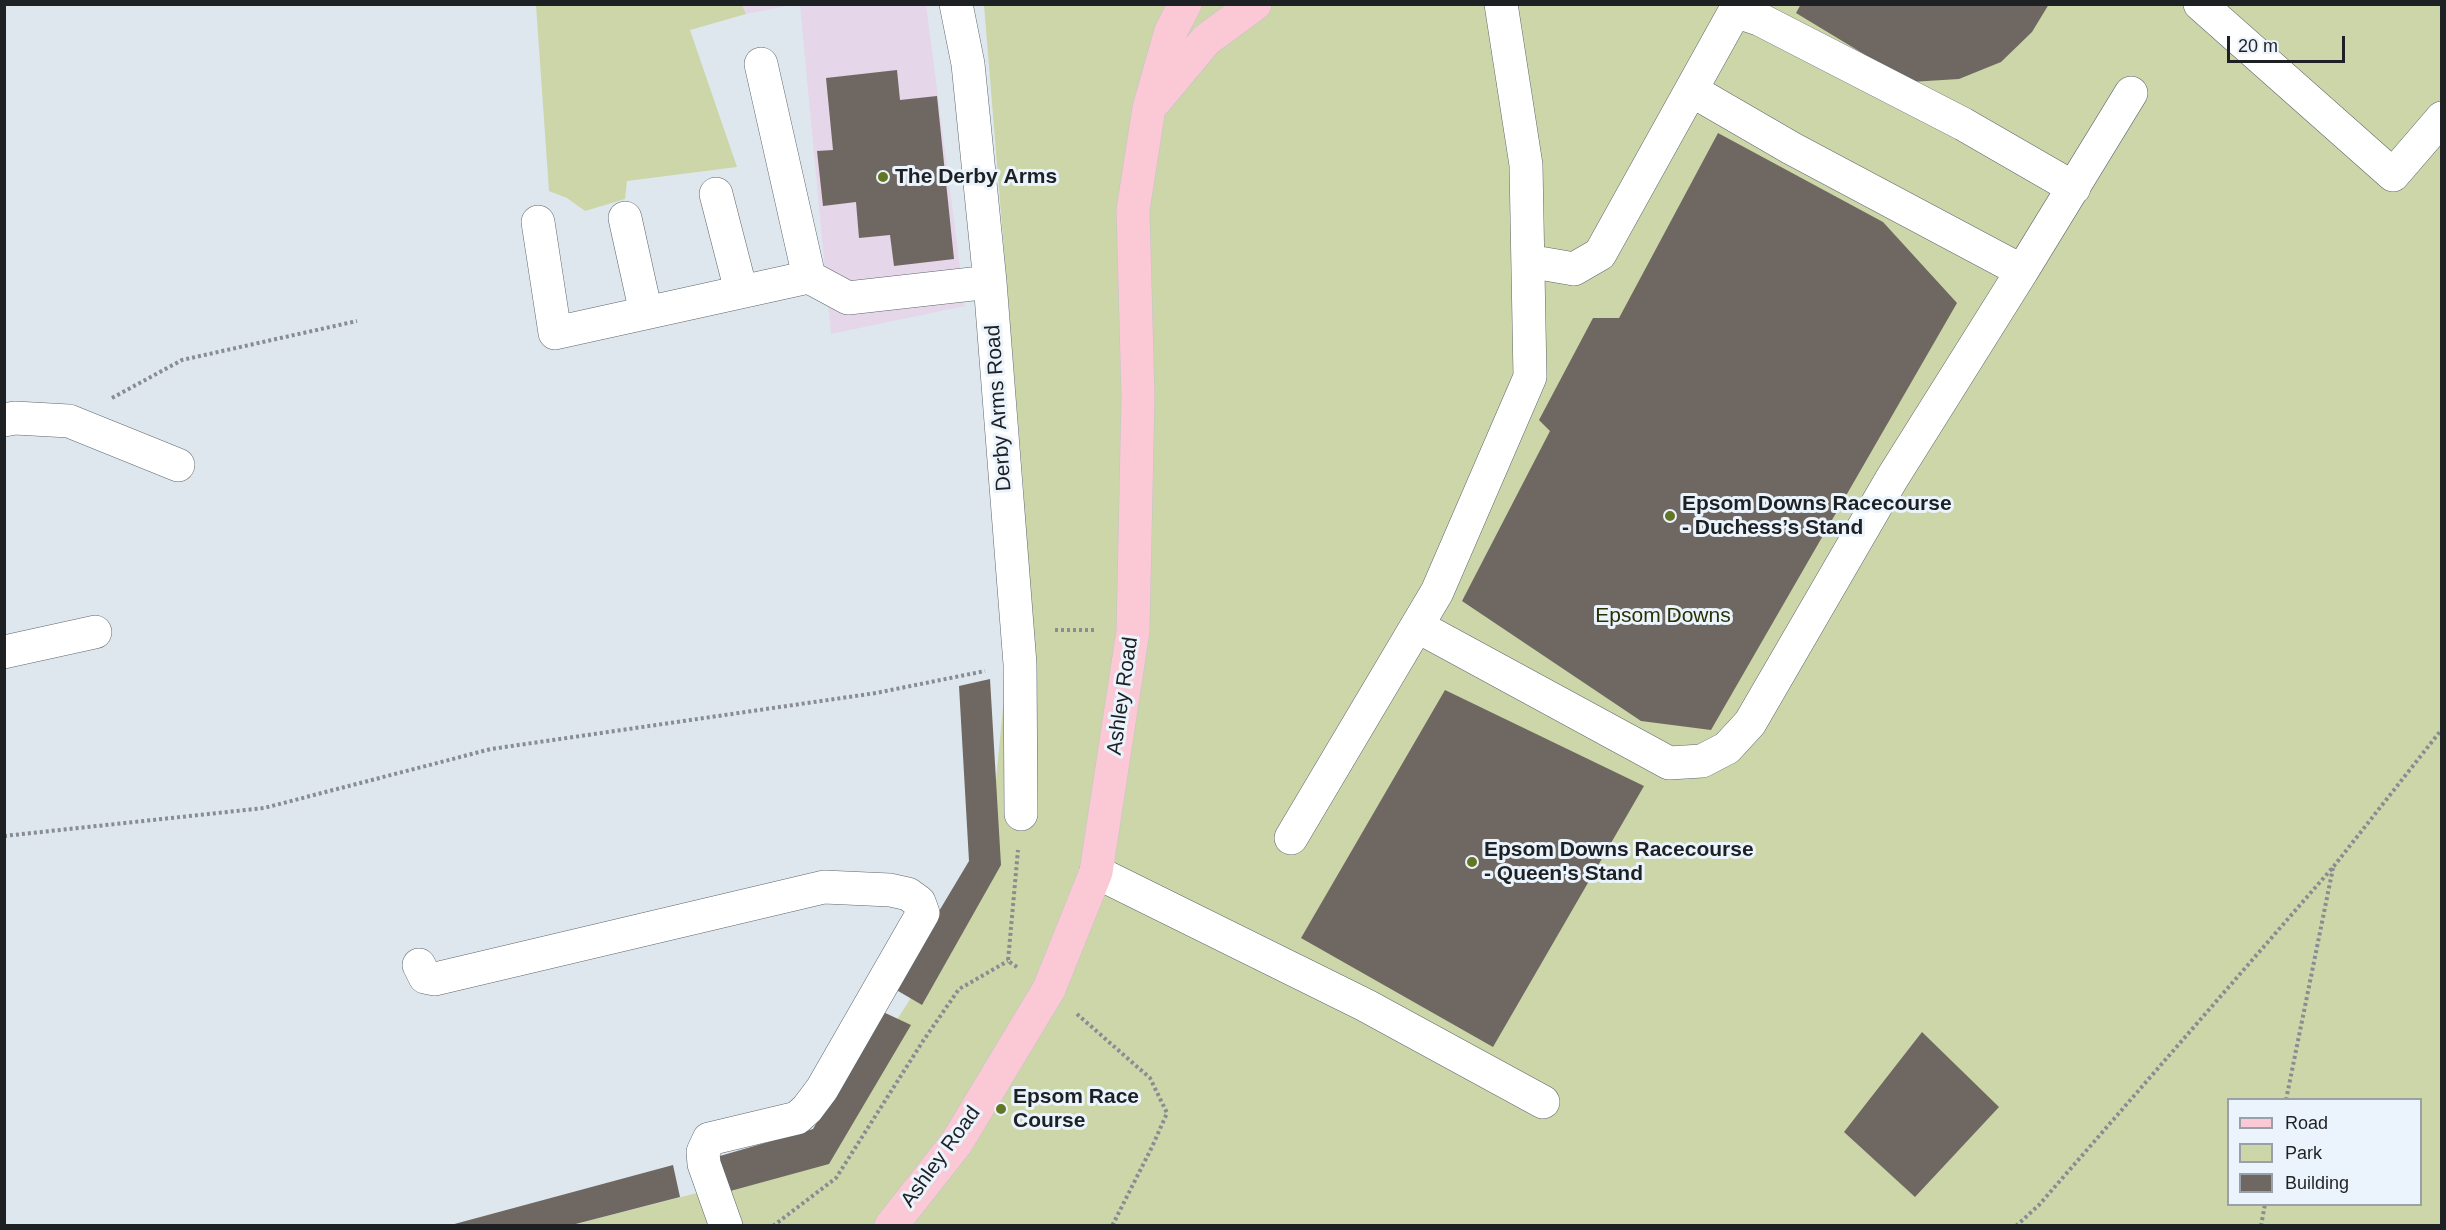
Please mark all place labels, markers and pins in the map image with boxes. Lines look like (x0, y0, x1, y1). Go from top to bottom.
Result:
place label: The Derby Arms (895, 164, 1057, 190)
marker: The Derby Arms (876, 170, 890, 184)
place label: Epsom Downs Racecourse - Duchess’s Stand (1682, 491, 1952, 541)
marker: Epsom Downs Racecourse - Duchess’s Stand (1663, 509, 1677, 523)
place label: Epsom Downs Racecourse - Queen's Stand (1484, 837, 1754, 887)
marker: Epsom Downs Racecourse - Queen's Stand (1465, 855, 1479, 869)
place label: Epsom Race Course (1013, 1084, 1139, 1134)
marker: Epsom Race Course (994, 1102, 1008, 1116)

